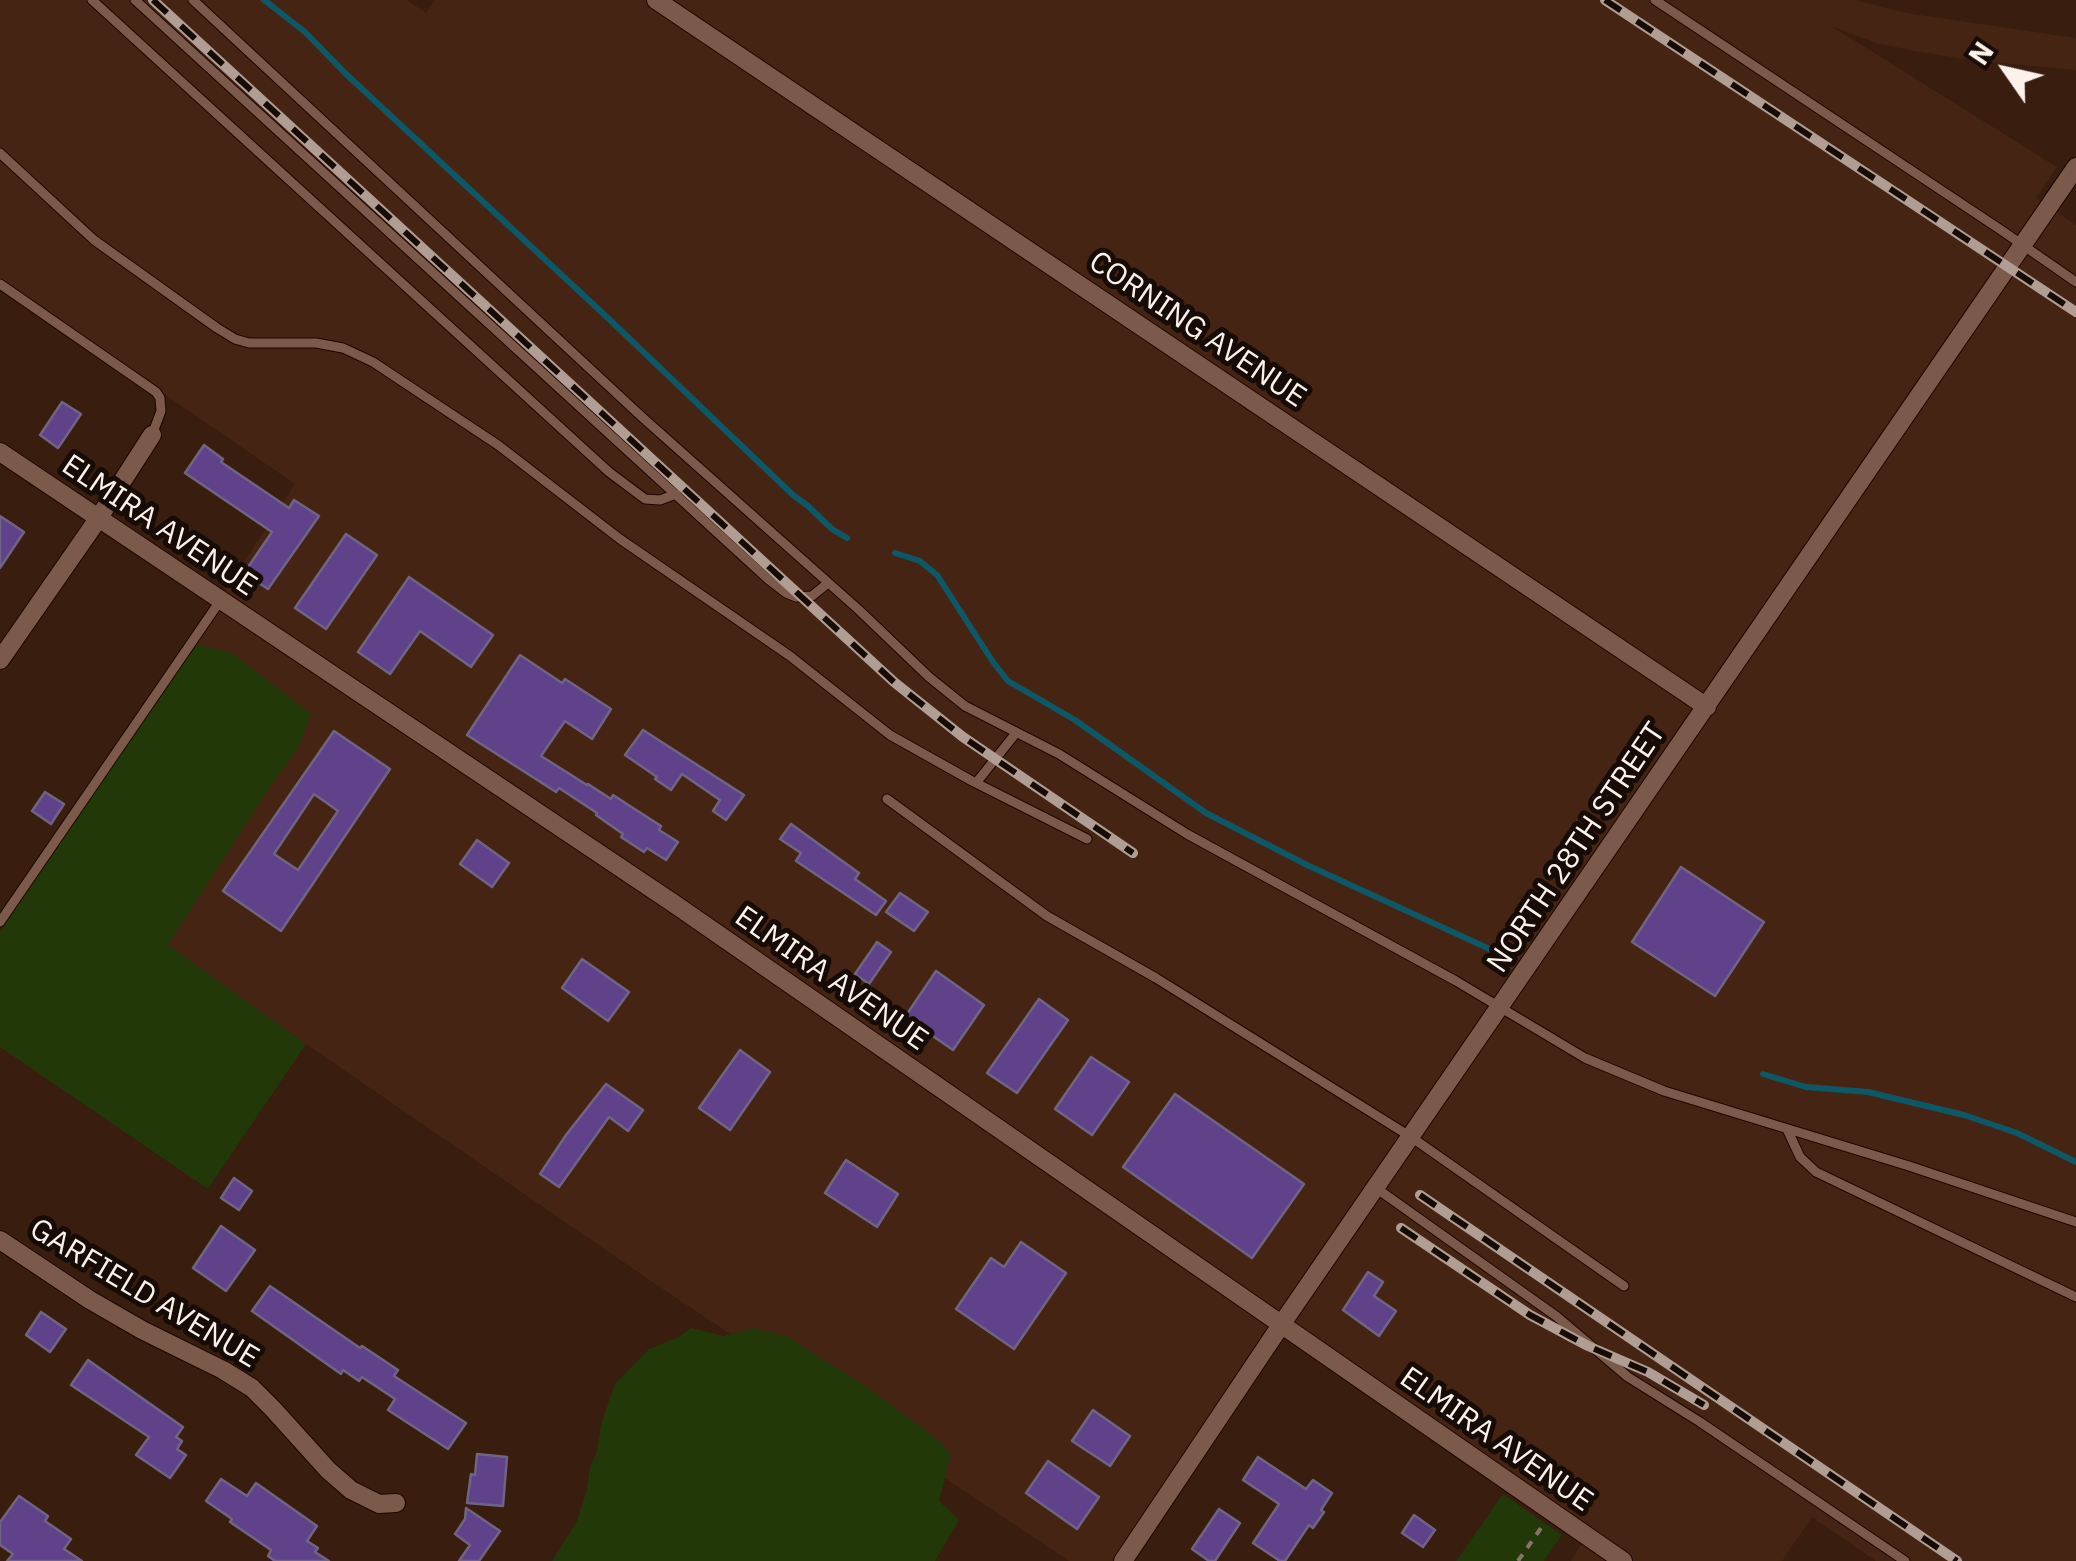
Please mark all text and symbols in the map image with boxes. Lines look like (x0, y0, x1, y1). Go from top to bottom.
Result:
north arrow (1956, 20, 2056, 120)
text: N (1960, 34, 2002, 72)
street label: CORNING AVENUE (1082, 244, 1312, 416)
street label: ELMIRA AVENUE (55, 448, 263, 604)
street label: NORTH 28TH STREET (1480, 716, 1674, 980)
street label: ELMIRA AVENUE (728, 899, 934, 1059)
street label: GARFIELD AVENUE (23, 1211, 265, 1377)
street label: ELMIRA AVENUE (1393, 1360, 1599, 1520)

